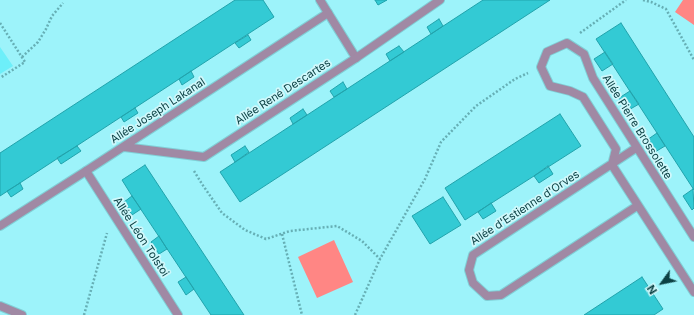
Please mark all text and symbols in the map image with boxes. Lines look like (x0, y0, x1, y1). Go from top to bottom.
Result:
street label: Allée René Descartes (233, 56, 333, 128)
street label: Allée Pierre Brossolette (599, 72, 675, 182)
street label: Allée Joseph Lakanal (108, 75, 208, 147)
street label: Allée d'Estienne d'Orves (468, 168, 582, 248)
street label: Allée Léon Tolstoi (110, 195, 172, 279)
north arrow (642, 263, 682, 303)
text: N (644, 282, 660, 297)

